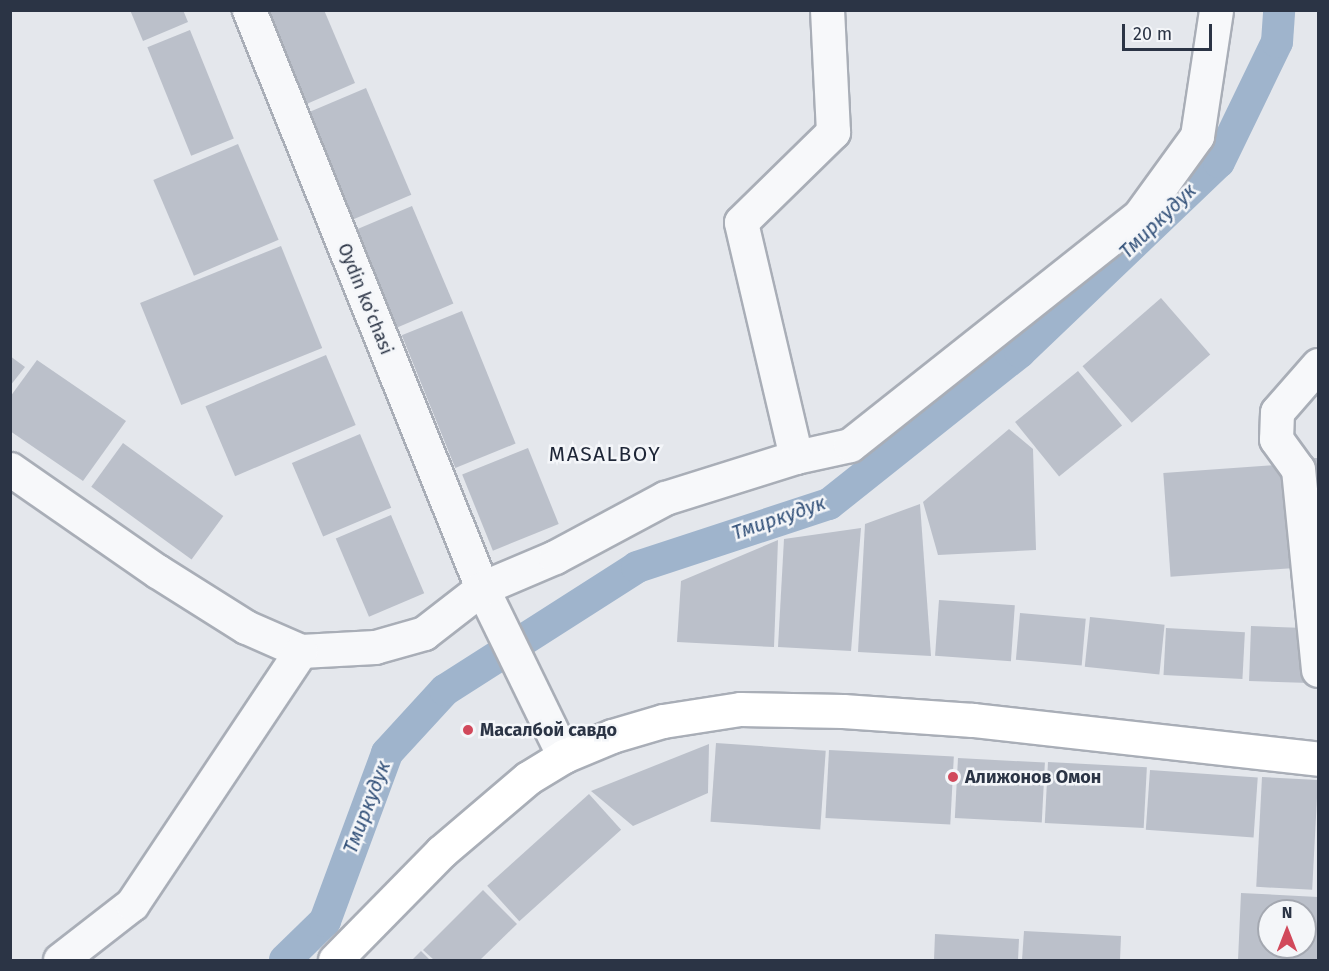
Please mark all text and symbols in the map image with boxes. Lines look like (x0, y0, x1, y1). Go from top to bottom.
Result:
scale bar (1125, 12, 1215, 50)
text: 20 m (1133, 23, 1172, 45)
water label: Тмиркудук (1115, 178, 1201, 264)
street label: Oydin ko‘chasi (333, 240, 397, 358)
district label: MASALBOY (549, 441, 661, 467)
water label: Тмиркудук (729, 491, 829, 545)
place label: Масалбой савдо (480, 719, 617, 741)
marker: Масалбой савдо (461, 723, 475, 737)
water label: Тмиркудук (338, 757, 396, 857)
place label: Алижонов Омон (965, 766, 1101, 788)
marker: Алижонов Омон (946, 770, 960, 784)
north arrow (1257, 899, 1317, 959)
text: N (1282, 903, 1292, 922)

